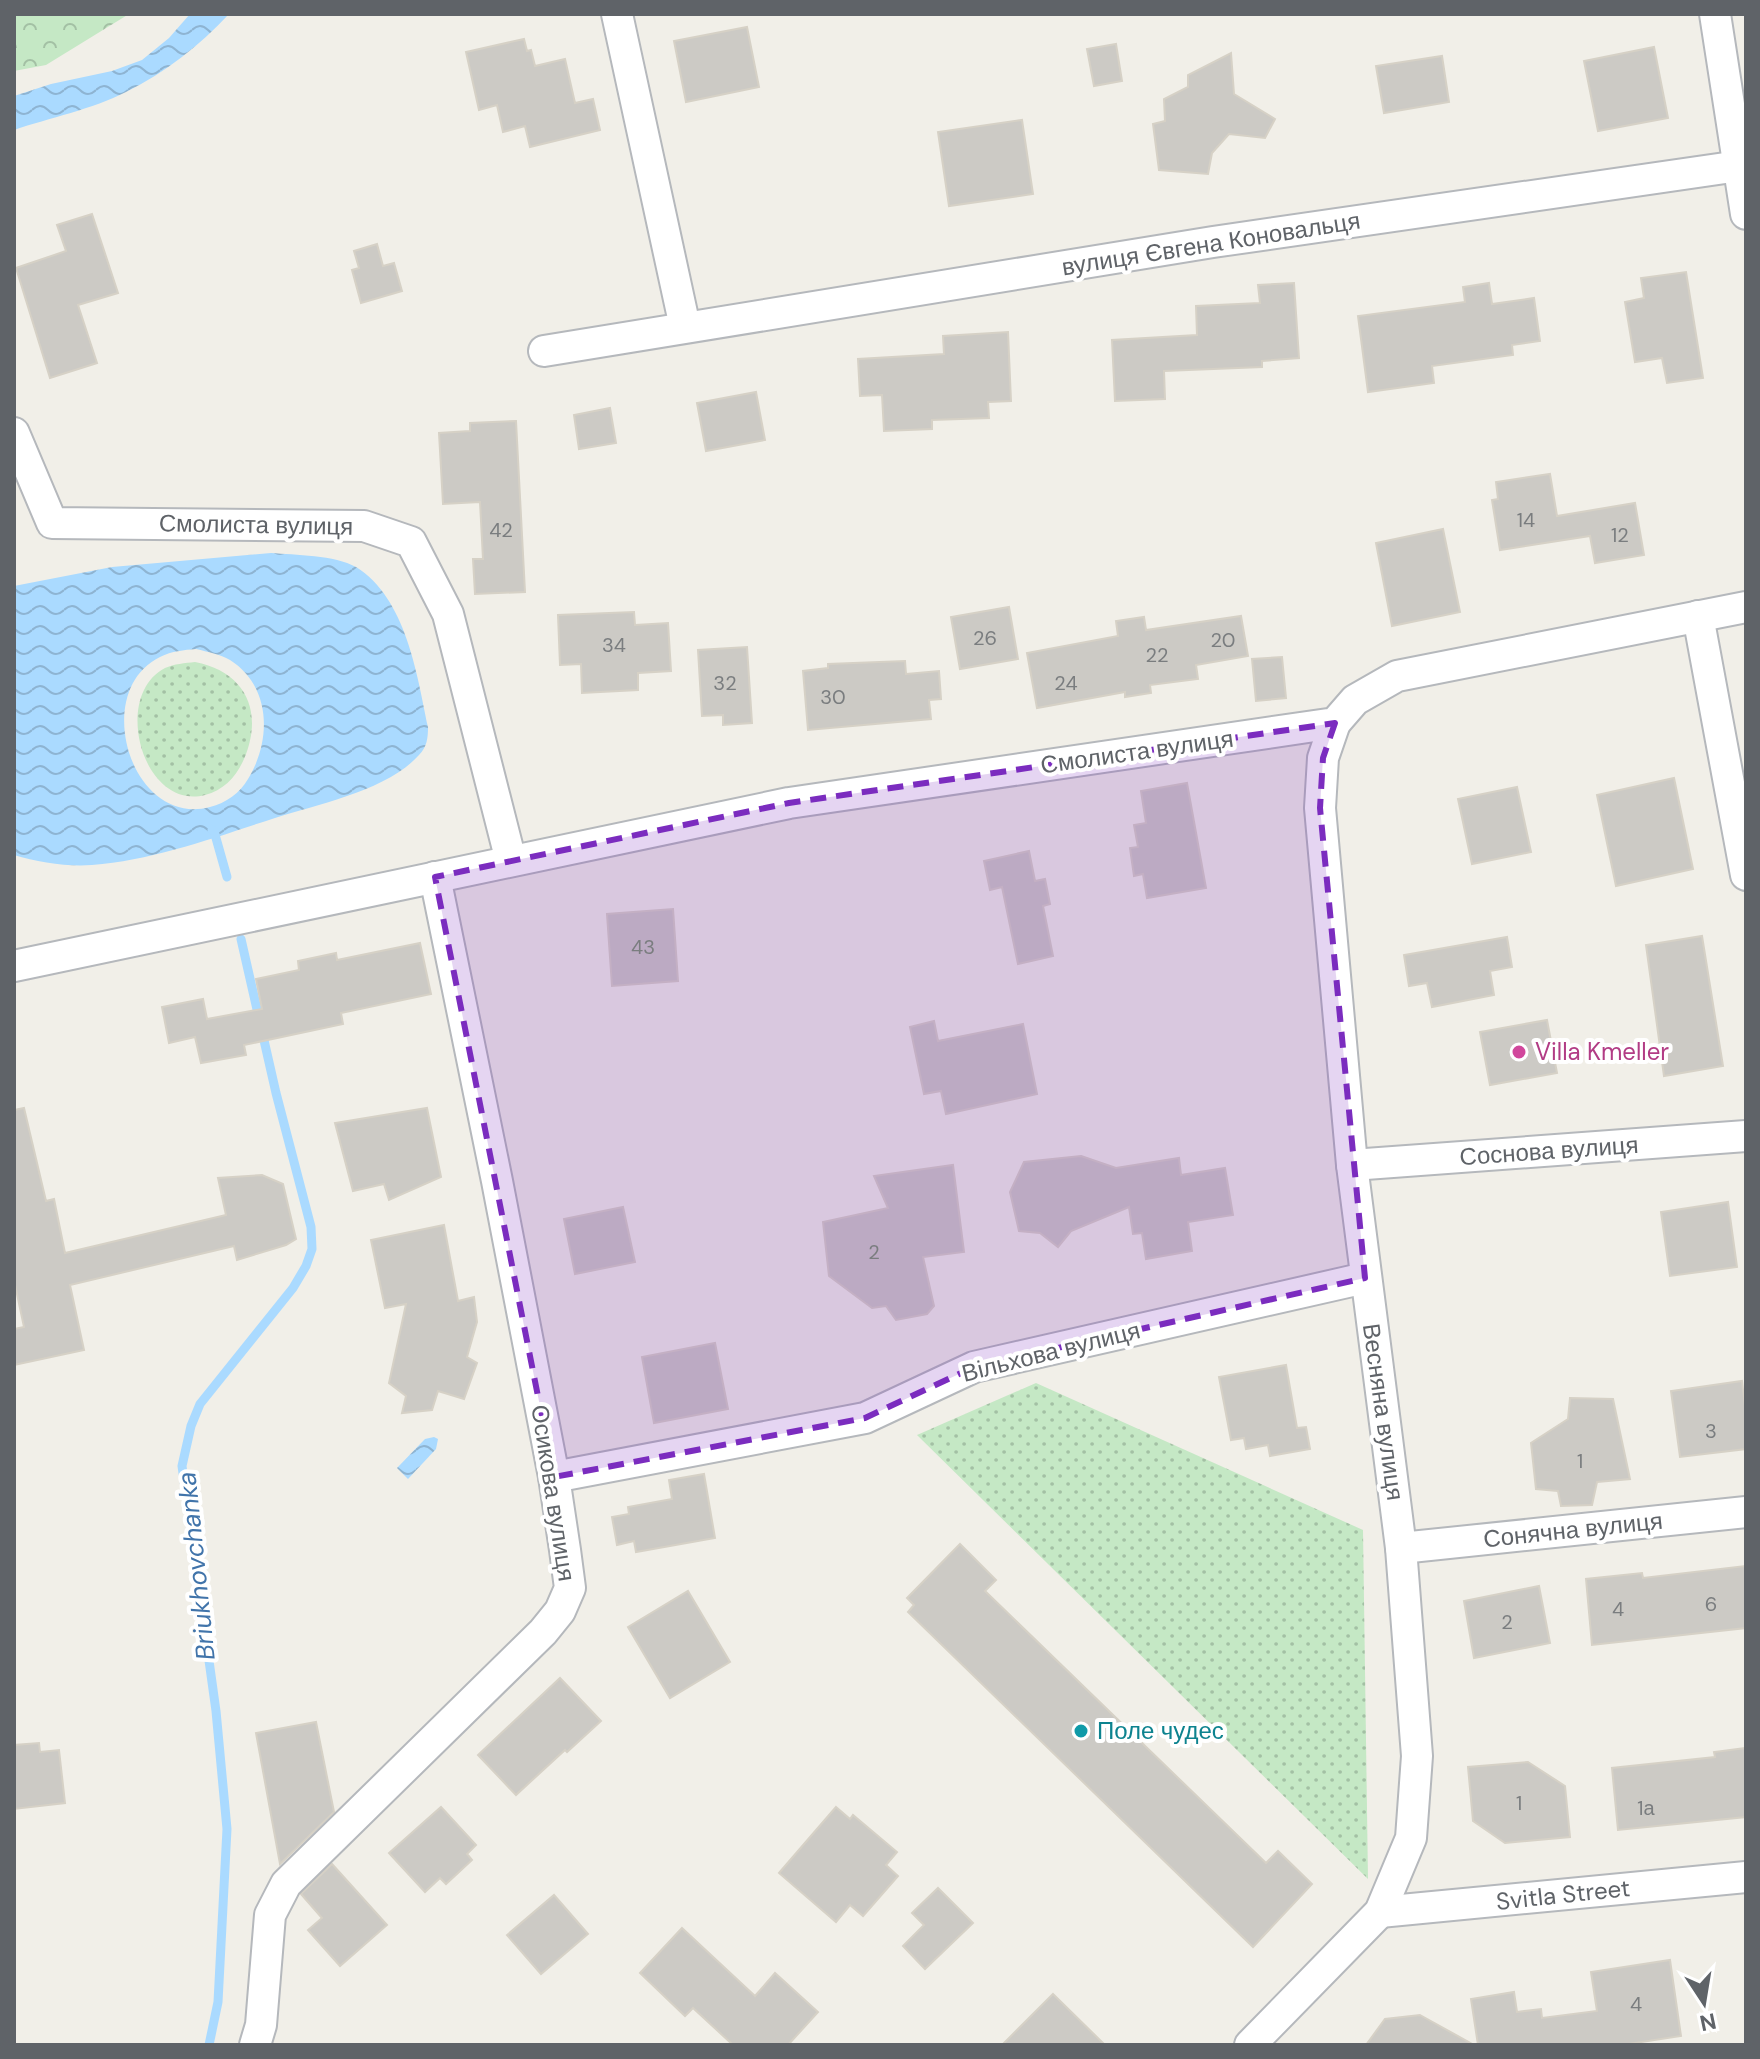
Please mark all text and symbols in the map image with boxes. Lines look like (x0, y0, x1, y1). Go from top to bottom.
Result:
street label: вулиця Євгена Коновальця (1059, 205, 1362, 282)
street label: Смолиста вулиця (159, 507, 353, 542)
house number: 14 (1517, 507, 1535, 533)
house number: 42 (489, 517, 513, 543)
house number: 12 (1611, 522, 1629, 548)
house number: 26 (973, 625, 997, 651)
house number: 20 (1211, 627, 1236, 653)
house number: 34 (602, 632, 626, 658)
house number: 22 (1145, 642, 1169, 668)
house number: 32 (713, 670, 737, 696)
house number: 24 (1054, 670, 1078, 696)
house number: 30 (820, 684, 846, 710)
street label: Смолиста вулиця (1039, 723, 1235, 780)
house number: 43 (631, 934, 655, 960)
place label: Villa Kmeller (1535, 1036, 1669, 1067)
marker: Villa Kmeller (1510, 1043, 1528, 1061)
street label: Соснова вулиця (1458, 1129, 1639, 1172)
house number: 2 (868, 1239, 880, 1265)
street label: Вільхова вулиця (958, 1314, 1143, 1389)
street label: Весняна вулиця (1356, 1321, 1411, 1502)
street label: Осикова вулиця (524, 1402, 583, 1583)
house number: 3 (1705, 1418, 1717, 1444)
house number: 1 (1577, 1448, 1583, 1474)
water label: Briukhovchanka (169, 1470, 223, 1662)
street label: Сонячна вулиця (1482, 1505, 1664, 1554)
house number: 6 (1705, 1591, 1717, 1617)
house number: 4 (1612, 1596, 1624, 1622)
house number: 2 (1501, 1609, 1513, 1635)
place label: Поле чудес (1097, 1715, 1224, 1746)
marker: Поле чудес (1072, 1722, 1090, 1740)
house number: 1 (1516, 1790, 1522, 1816)
house number: 1а (1637, 1795, 1656, 1821)
street label: Svitla Street (1494, 1872, 1631, 1917)
north arrow (1664, 1963, 1744, 2043)
house number: 4 (1630, 1991, 1642, 2017)
text: N (1697, 2006, 1719, 2038)

